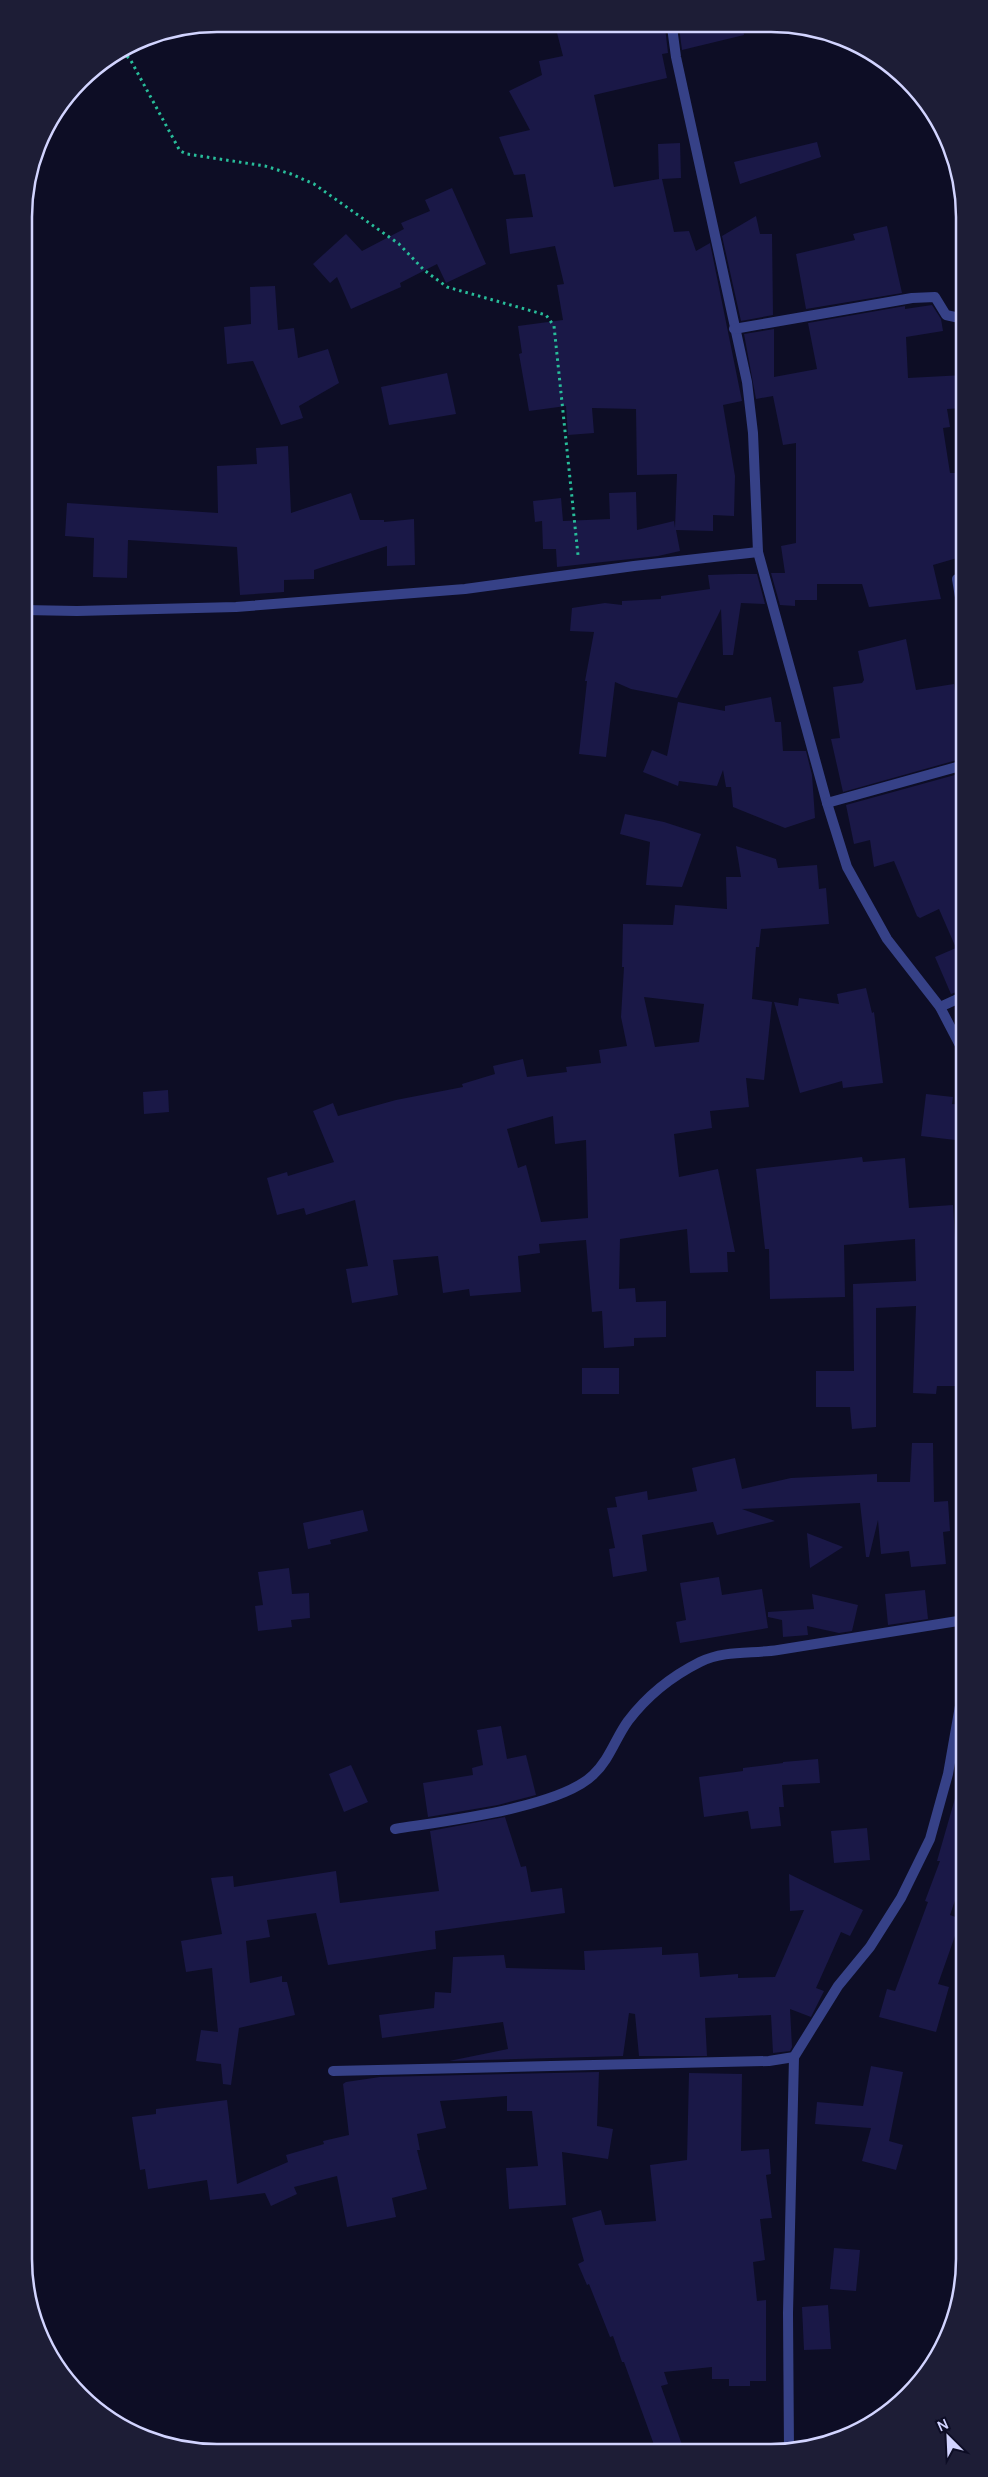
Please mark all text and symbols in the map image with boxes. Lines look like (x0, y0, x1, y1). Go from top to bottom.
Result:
north arrow (923, 2412, 973, 2462)
text: N (934, 2414, 951, 2435)

